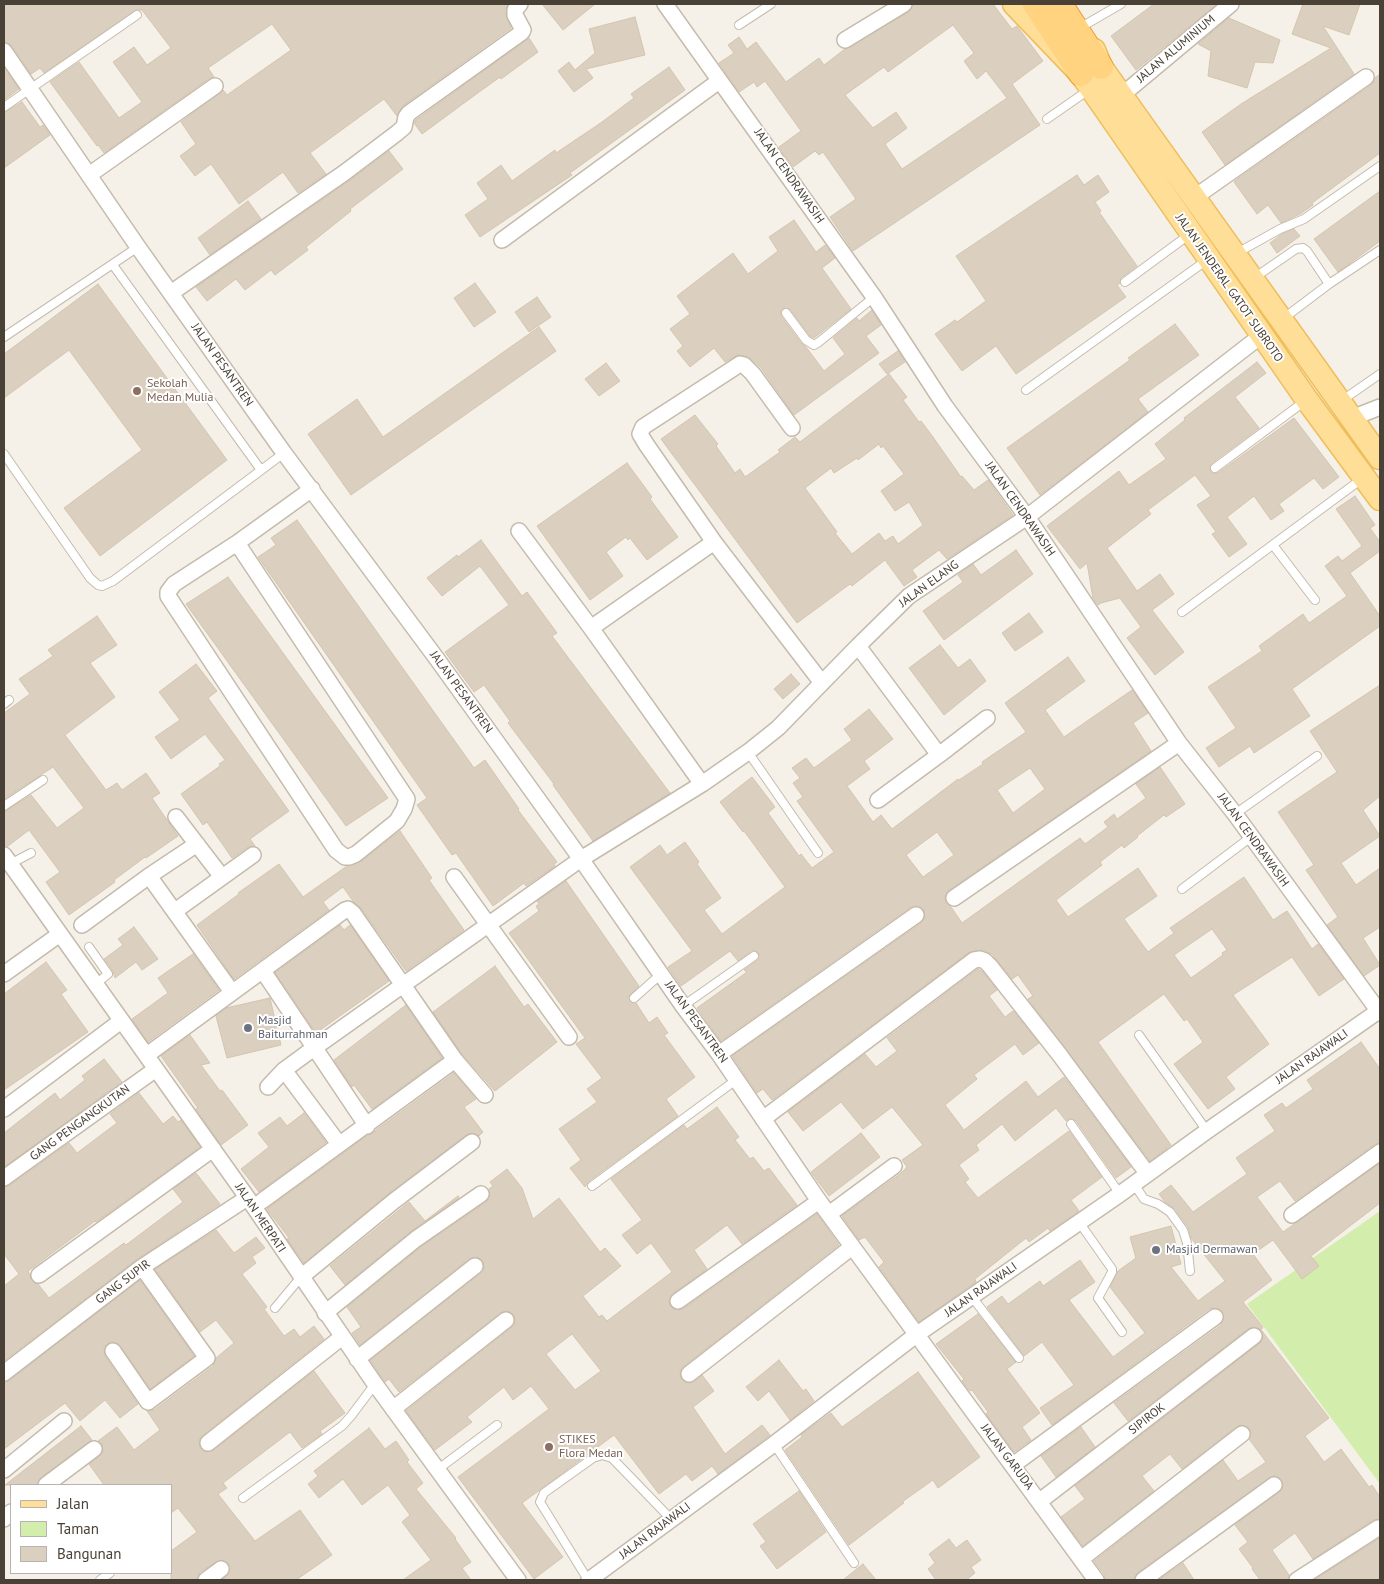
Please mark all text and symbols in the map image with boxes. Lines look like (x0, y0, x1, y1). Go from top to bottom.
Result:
street label: JALAN ALUMINIUM (1134, 12, 1218, 86)
street label: JALAN CENDRAWASIH (751, 126, 827, 226)
street label: JALAN JENDERAL GATOT SUBROTO (1172, 211, 1286, 365)
street label: JALAN PESANTREN (188, 321, 256, 409)
place label: Sekolah Medan Mulia (147, 377, 213, 405)
marker: Sekolah Medan Mulia (131, 385, 143, 397)
street label: JALAN CENDRAWASIH (982, 459, 1058, 559)
street label: JALAN ELANG (896, 558, 962, 610)
street label: JALAN PESANTREN (426, 648, 496, 736)
street label: JALAN CENDRAWASIH (1214, 790, 1292, 890)
street label: JALAN PESANTREN (661, 978, 731, 1066)
place label: Masjid Baiturrahman (258, 1014, 328, 1042)
marker: Masjid Baiturrahman (242, 1022, 254, 1034)
street label: JALAN RAJAWALI (1273, 1027, 1351, 1087)
street label: GANG PENGANGKUTAN (27, 1082, 133, 1164)
street label: JALAN MERPATI (232, 1181, 288, 1255)
place label: Masjid Dermawan (1166, 1243, 1258, 1257)
marker: Masjid Dermawan (1150, 1244, 1162, 1256)
street label: GANG SUPIR (93, 1257, 153, 1307)
street label: JALAN RAJAWALI (942, 1260, 1020, 1320)
street label: SIPIROK (1126, 1400, 1168, 1438)
street label: JALAN GARUDA (977, 1421, 1037, 1493)
place label: STIKES Flora Medan (559, 1433, 623, 1461)
marker: STIKES Flora Medan (543, 1441, 555, 1453)
legend (10, 1484, 172, 1574)
text: Jalan (57, 1494, 89, 1513)
street label: JALAN RAJAWALI (617, 1500, 693, 1562)
text: Taman (57, 1519, 99, 1538)
text: Bangunan (57, 1544, 121, 1563)

